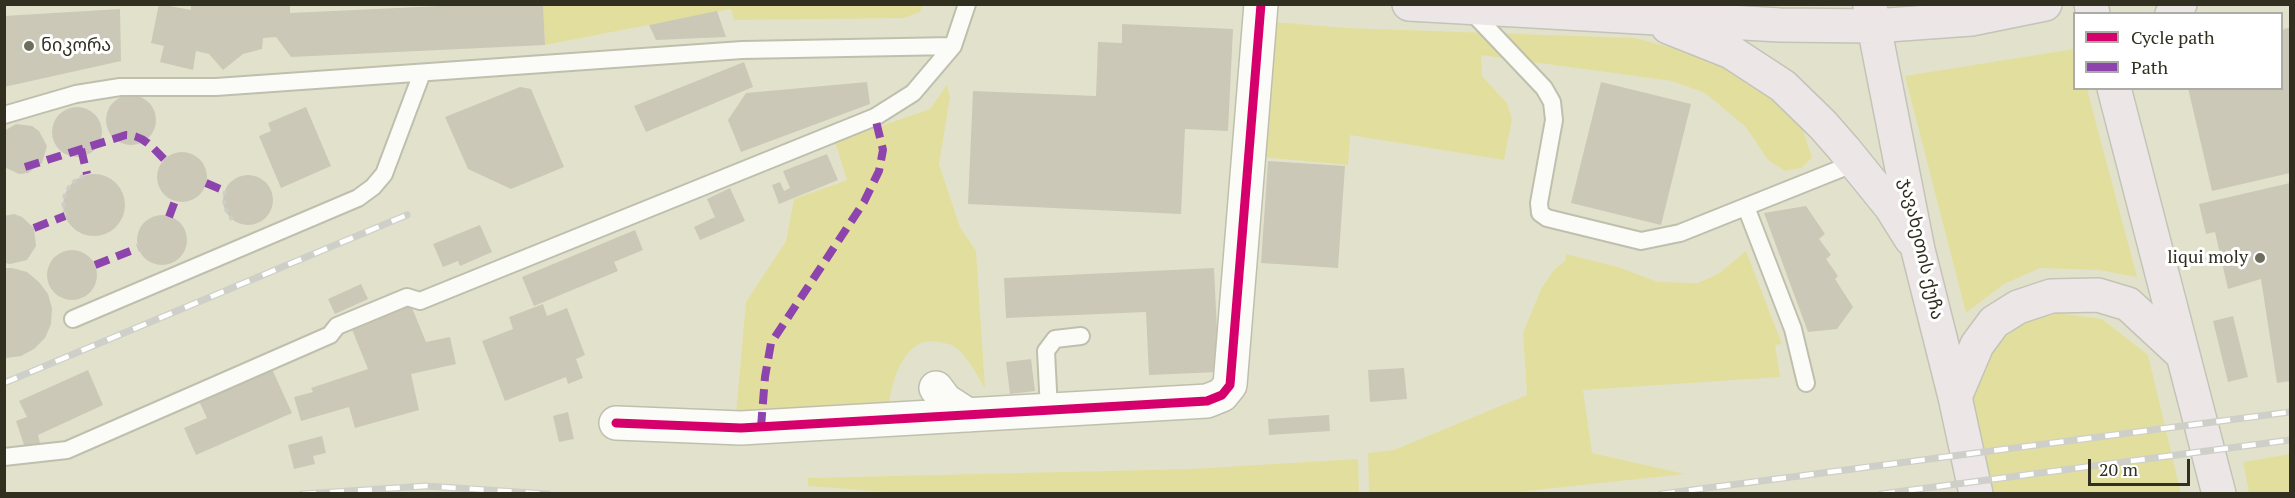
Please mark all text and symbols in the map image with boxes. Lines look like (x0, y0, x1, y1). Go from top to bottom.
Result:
legend (2073, 12, 2283, 90)
text: Cycle path (2131, 25, 2215, 49)
place label: ნიკორა (41, 35, 111, 57)
marker: ნიკორა (22, 39, 36, 53)
text: Path (2131, 55, 2168, 79)
street label: ჯავახეთის ქუჩა (1894, 176, 1948, 322)
place label: liqui moly (2167, 247, 2248, 269)
marker: liqui moly (2253, 251, 2267, 265)
scale bar (2091, 447, 2193, 485)
text: 20 m (2099, 457, 2138, 481)

